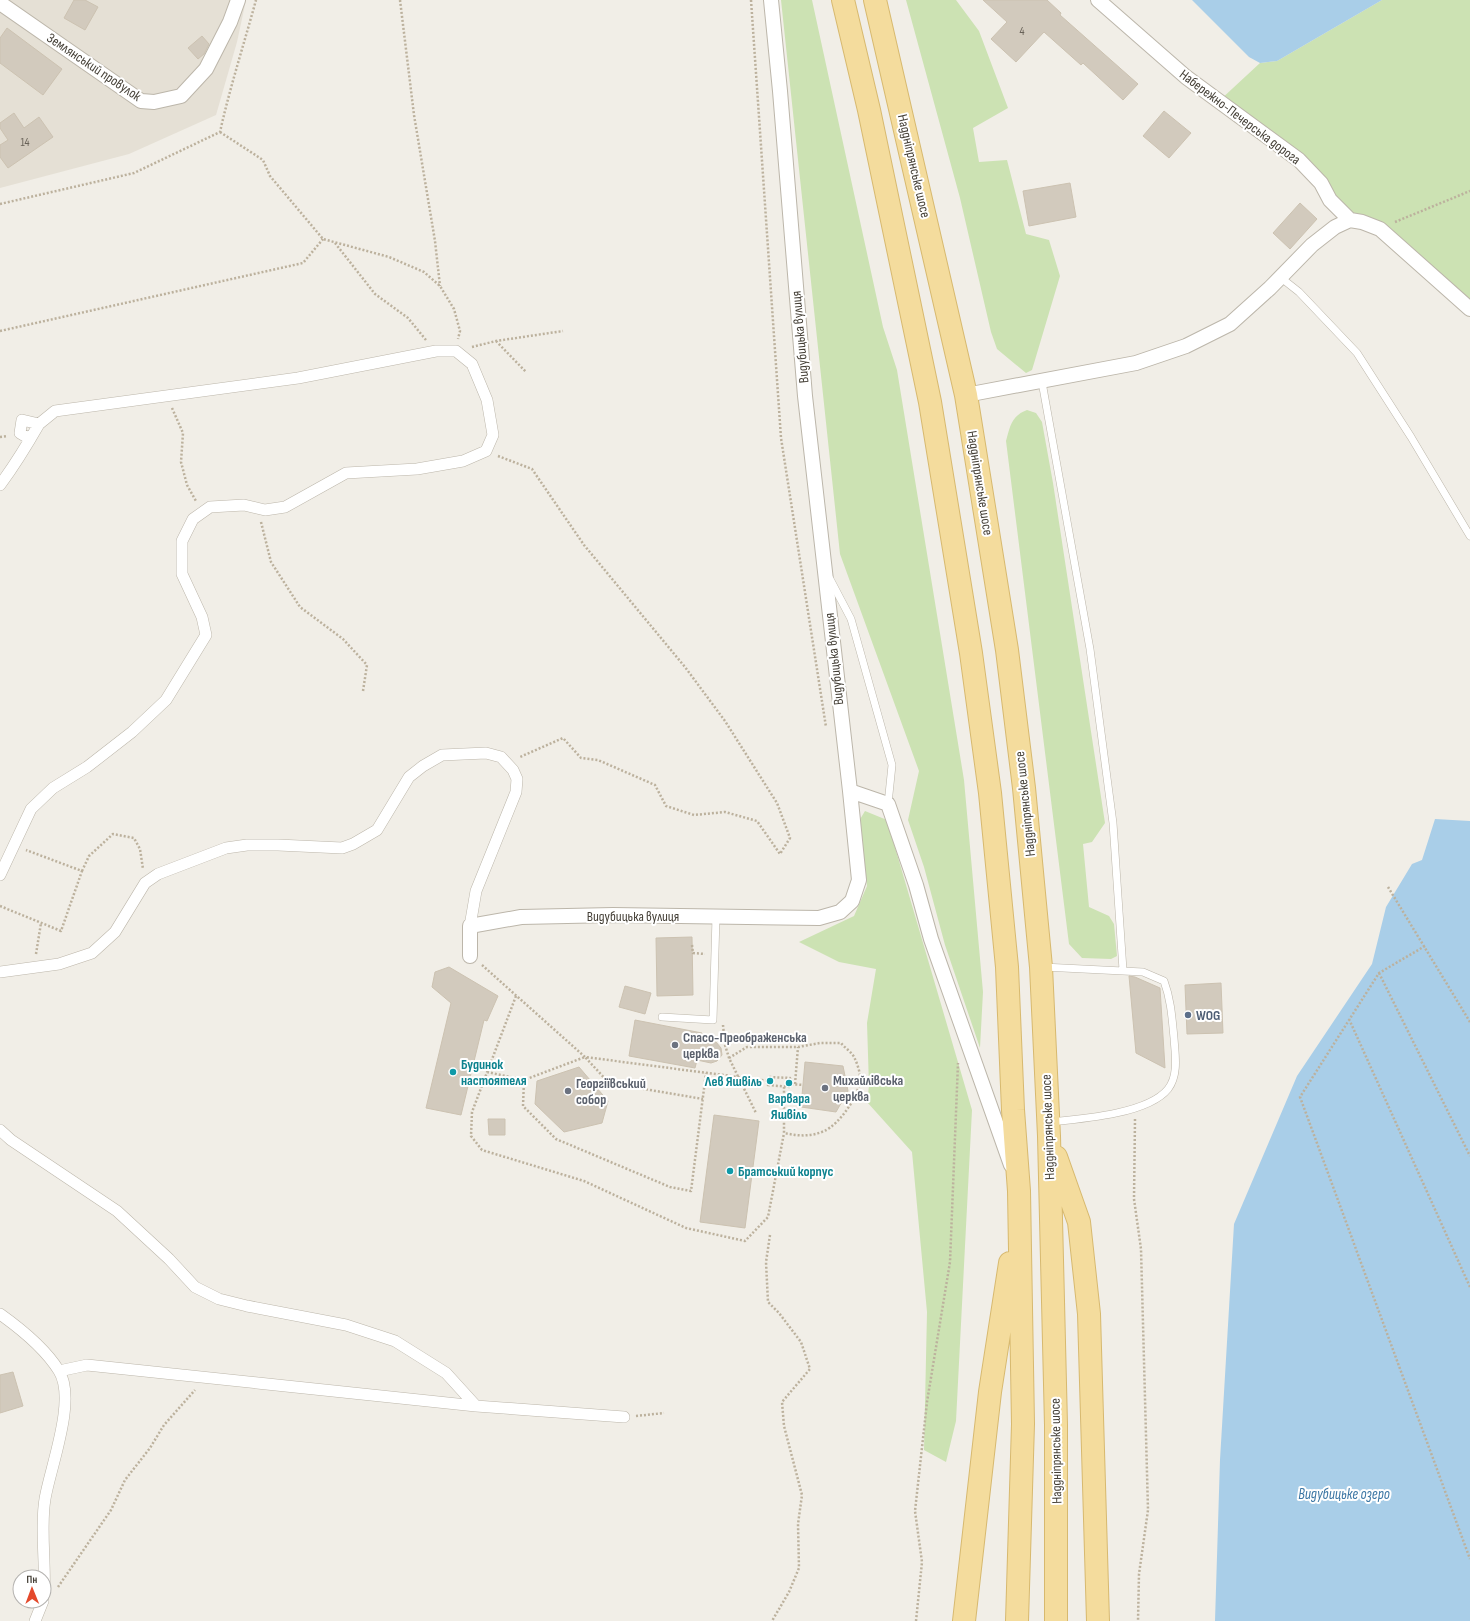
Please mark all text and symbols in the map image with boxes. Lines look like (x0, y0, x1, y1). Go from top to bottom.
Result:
house number: 4 (1019, 24, 1025, 39)
street label: Землянський провулок (44, 29, 145, 105)
street label: Набережно-Печерська дорога (1176, 66, 1304, 168)
street label: Наддніпрянське шосе (894, 113, 934, 219)
house number: 14 (20, 135, 30, 150)
street label: Видубицька вулиця (788, 290, 812, 384)
street label: Наддніпрянське шосе (963, 429, 997, 537)
street label: Видубицька вулиця (821, 612, 847, 706)
street label: Наддніпрянське шосе (1011, 751, 1039, 857)
street label: Видубицька вулиця (587, 908, 679, 925)
place label: WOG (1196, 1007, 1220, 1024)
marker: WOG (1183, 1010, 1193, 1020)
place label: Спасо-Преображенська церква (683, 1029, 807, 1062)
marker: Спасо-Преображенська церква (670, 1040, 680, 1050)
place label: Будинок настоятеля (461, 1056, 527, 1089)
marker: Будинок настоятеля (448, 1067, 458, 1077)
place label: Михайлівська церква (833, 1072, 904, 1105)
place label: Лев Яшвіль (704, 1073, 762, 1090)
street label: Наддніпрянське шосе (1038, 1074, 1058, 1180)
place label: Георгіївський собор (576, 1075, 646, 1108)
marker: Лев Яшвіль (765, 1076, 775, 1086)
marker: Варвара Яшвіль (784, 1078, 794, 1088)
marker: Михайлівська церква (820, 1083, 830, 1093)
marker: Георгіївський собор (563, 1086, 573, 1096)
place label: Варвара Яшвіль (768, 1090, 810, 1123)
place label: Братський корпус (738, 1163, 833, 1180)
marker: Братський корпус (725, 1166, 735, 1176)
street label: Наддніпрянське шосе (1047, 1398, 1065, 1504)
water label: Видубицьке озеро (1298, 1485, 1390, 1504)
north arrow (12, 1569, 52, 1609)
text: Пн (26, 1573, 37, 1586)

